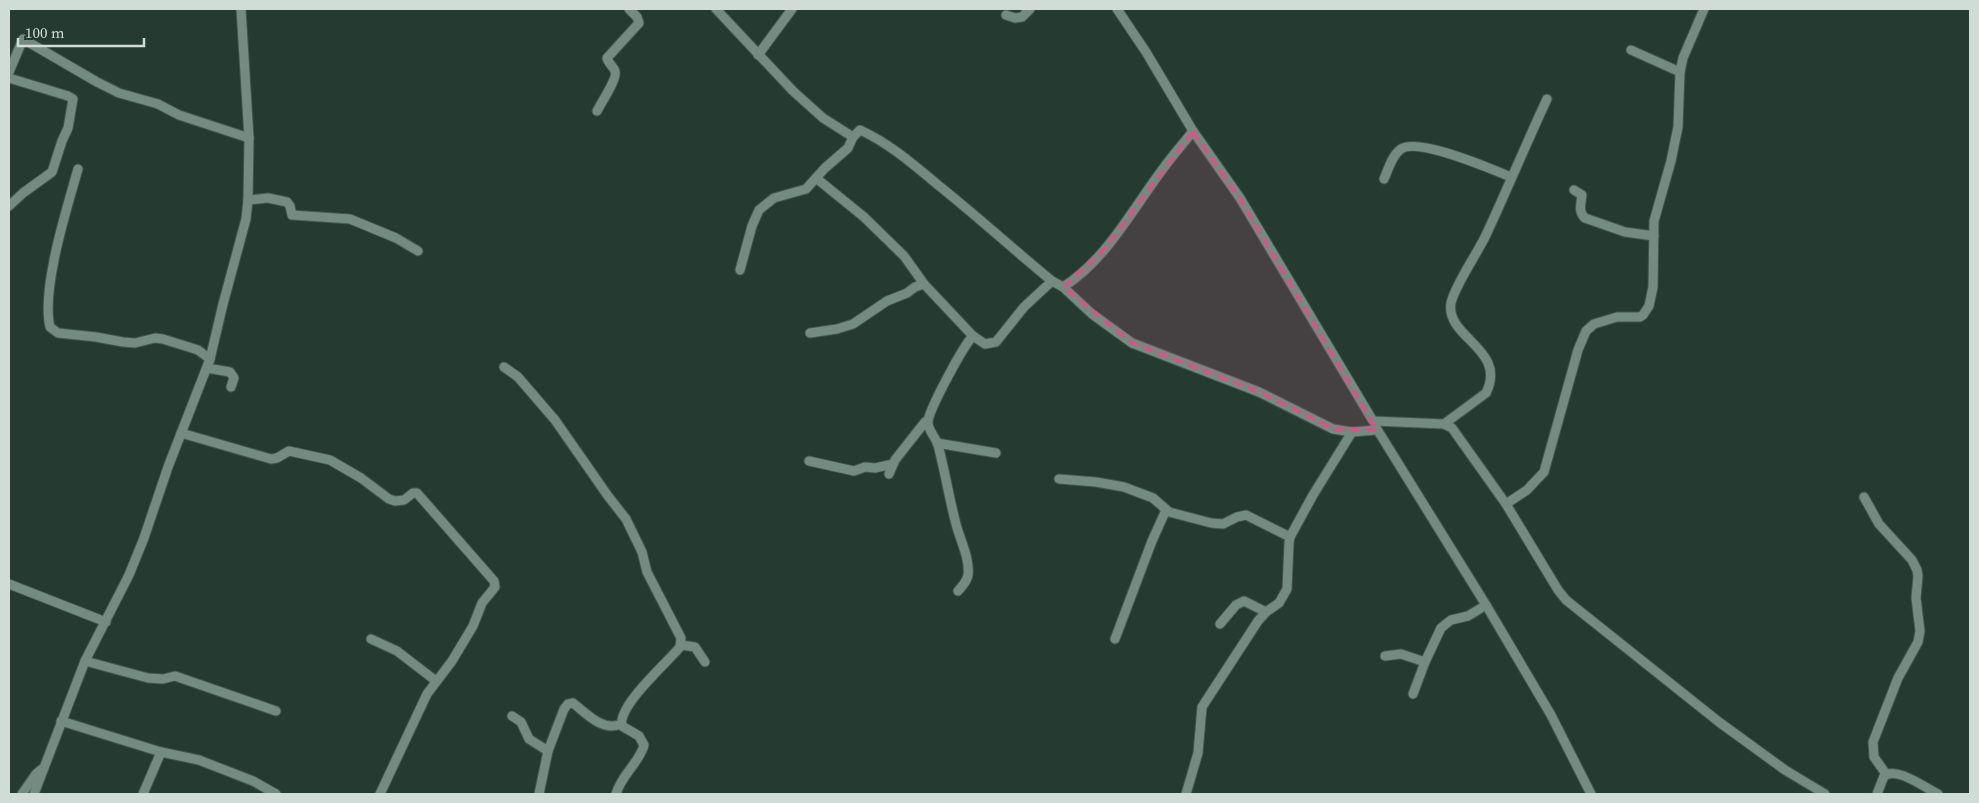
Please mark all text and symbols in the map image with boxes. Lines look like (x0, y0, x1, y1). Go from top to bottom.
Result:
scale bar (18, 15, 144, 47)
text: 100 m (25, 22, 65, 43)

